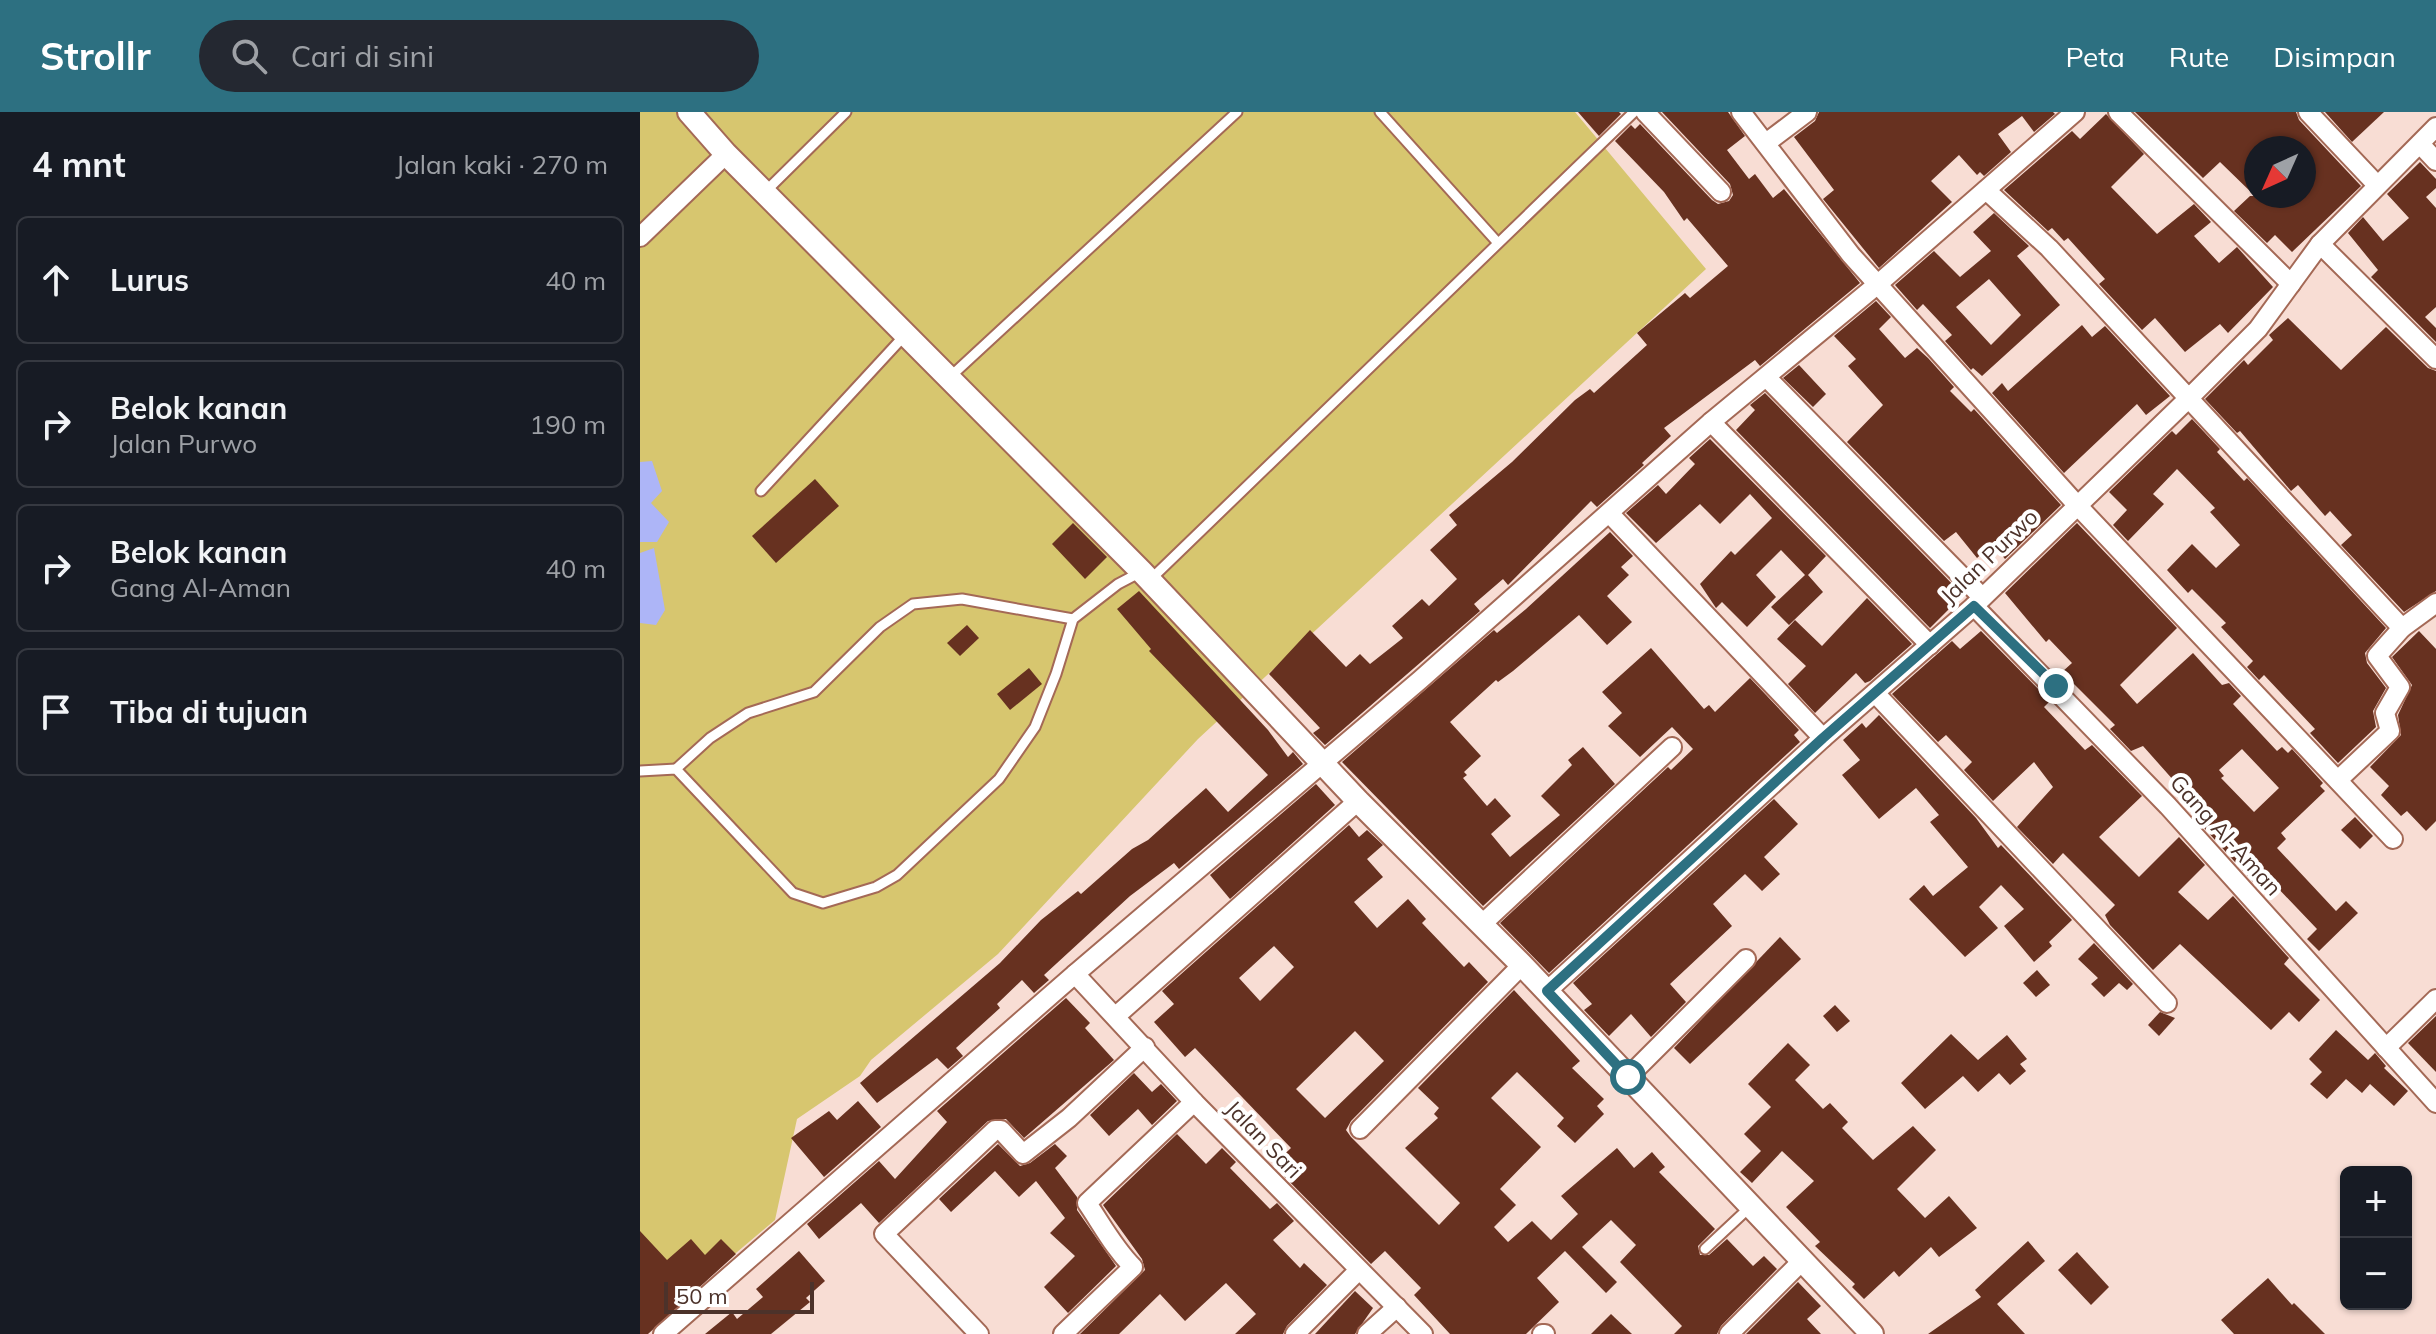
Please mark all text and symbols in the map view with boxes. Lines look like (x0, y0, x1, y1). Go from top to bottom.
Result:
search box (199, 20, 759, 92)
text: Strollr (40, 32, 151, 80)
icon: search (227, 34, 271, 78)
text: Cari di sini (291, 37, 434, 75)
text: Peta (2065, 39, 2125, 74)
text: Rute (2169, 39, 2229, 74)
text: Disimpan (2273, 39, 2396, 74)
north arrow (2244, 136, 2316, 208)
text: 4 mnt (32, 143, 126, 186)
text: Jalan kaki · 270 m (396, 148, 608, 181)
icon: ahead (34, 258, 78, 302)
text: Lurus (110, 261, 189, 299)
text: 40 m (545, 264, 606, 297)
text: Belok kanan (110, 389, 287, 427)
icon: right (34, 402, 78, 446)
text: 190 m (530, 408, 606, 441)
text: Jalan Purwo (110, 427, 257, 460)
street label: Jalan Purwo (1934, 503, 2044, 609)
text: Belok kanan (110, 533, 287, 571)
icon: right (34, 546, 78, 590)
text: 40 m (545, 552, 606, 585)
text: Gang Al-Aman (110, 571, 291, 604)
route end (2038, 668, 2074, 704)
icon: arrive (34, 690, 78, 734)
text: Tiba di tujuan (110, 693, 308, 731)
street label: Gang Al-Aman (2164, 769, 2288, 901)
route start (1610, 1059, 1646, 1095)
street label: Jalan Sari (1220, 1094, 1308, 1184)
map controls (2340, 1166, 2412, 1310)
button: + (2340, 1166, 2412, 1238)
button: − (2340, 1238, 2412, 1310)
scale bar (664, 1278, 814, 1314)
text: 50 m (676, 1282, 727, 1310)

